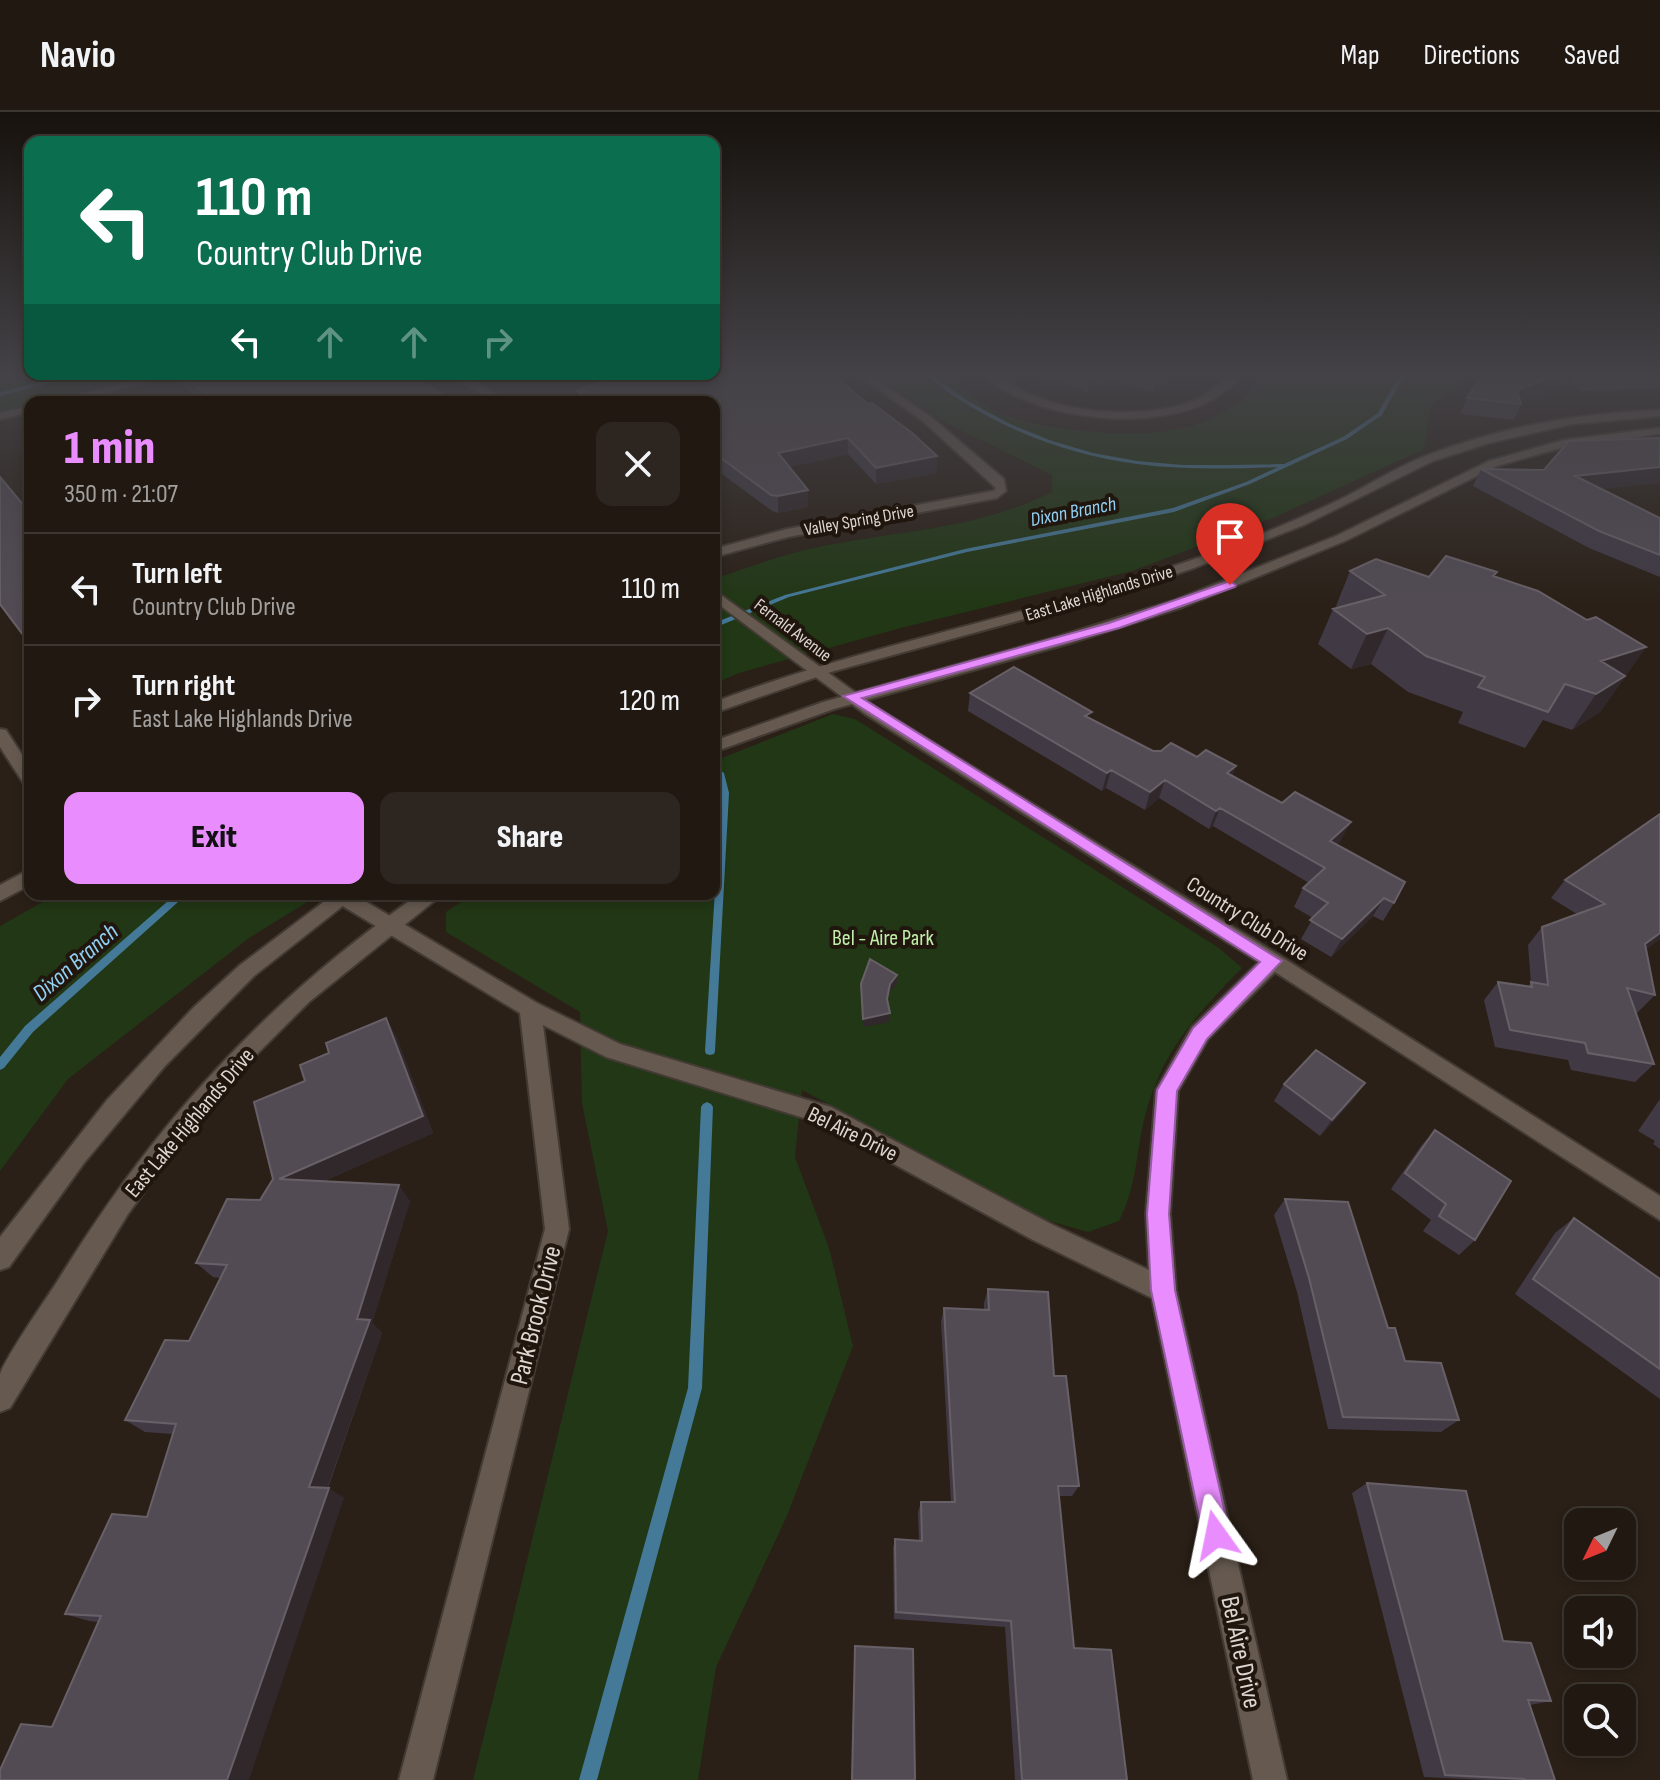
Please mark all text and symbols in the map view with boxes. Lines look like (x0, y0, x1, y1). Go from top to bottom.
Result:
text: Navio (40, 33, 116, 78)
text: Map (1341, 39, 1380, 72)
text: Directions (1424, 39, 1520, 72)
text: Saved (1564, 39, 1620, 72)
text: 110 m (196, 165, 312, 232)
icon: left (64, 168, 168, 272)
text: Country Club Drive (196, 233, 423, 276)
icon: left (224, 320, 268, 364)
icon: ahead (308, 320, 352, 364)
icon: ahead (392, 320, 436, 364)
icon: right (476, 320, 520, 364)
text: 1 min (64, 420, 155, 477)
button: close (596, 422, 680, 506)
text: 350 m · 21:07 (64, 479, 178, 510)
water label: Dixon Branch (1028, 492, 1118, 532)
street label: Valley Spring Drive (803, 501, 916, 540)
pin (1196, 503, 1264, 585)
icon: arrive (1208, 515, 1252, 559)
text: Turn left (132, 556, 222, 592)
street label: East Lake Highlands Drive (1023, 561, 1175, 626)
icon: left (64, 567, 108, 611)
text: 110 m (622, 571, 680, 607)
text: Country Club Drive (132, 592, 296, 623)
street label: Fernald Avenue (750, 595, 835, 666)
text: Turn right (132, 668, 235, 704)
icon: right (64, 679, 108, 723)
text: 120 m (619, 683, 680, 719)
text: East Lake Highlands Drive (132, 704, 353, 735)
button: Exit (64, 792, 364, 884)
button: Share (380, 792, 680, 884)
street label: Country Club Drive (1181, 871, 1313, 967)
water label: Dixon Branch (27, 917, 124, 1007)
park label: Bel - Aire Park (832, 925, 934, 952)
street label: East Lake Highlands Drive (120, 1043, 261, 1203)
street label: Bel Aire Drive (803, 1101, 902, 1168)
street label: Park Brook Drive (504, 1243, 569, 1388)
position arrow (1174, 1493, 1258, 1577)
north arrow (1564, 1508, 1636, 1580)
map controls (1564, 1508, 1636, 1756)
street label: Bel Aire Drive (1214, 1593, 1268, 1711)
button: sound (1564, 1596, 1636, 1668)
button: search (1564, 1684, 1636, 1756)

